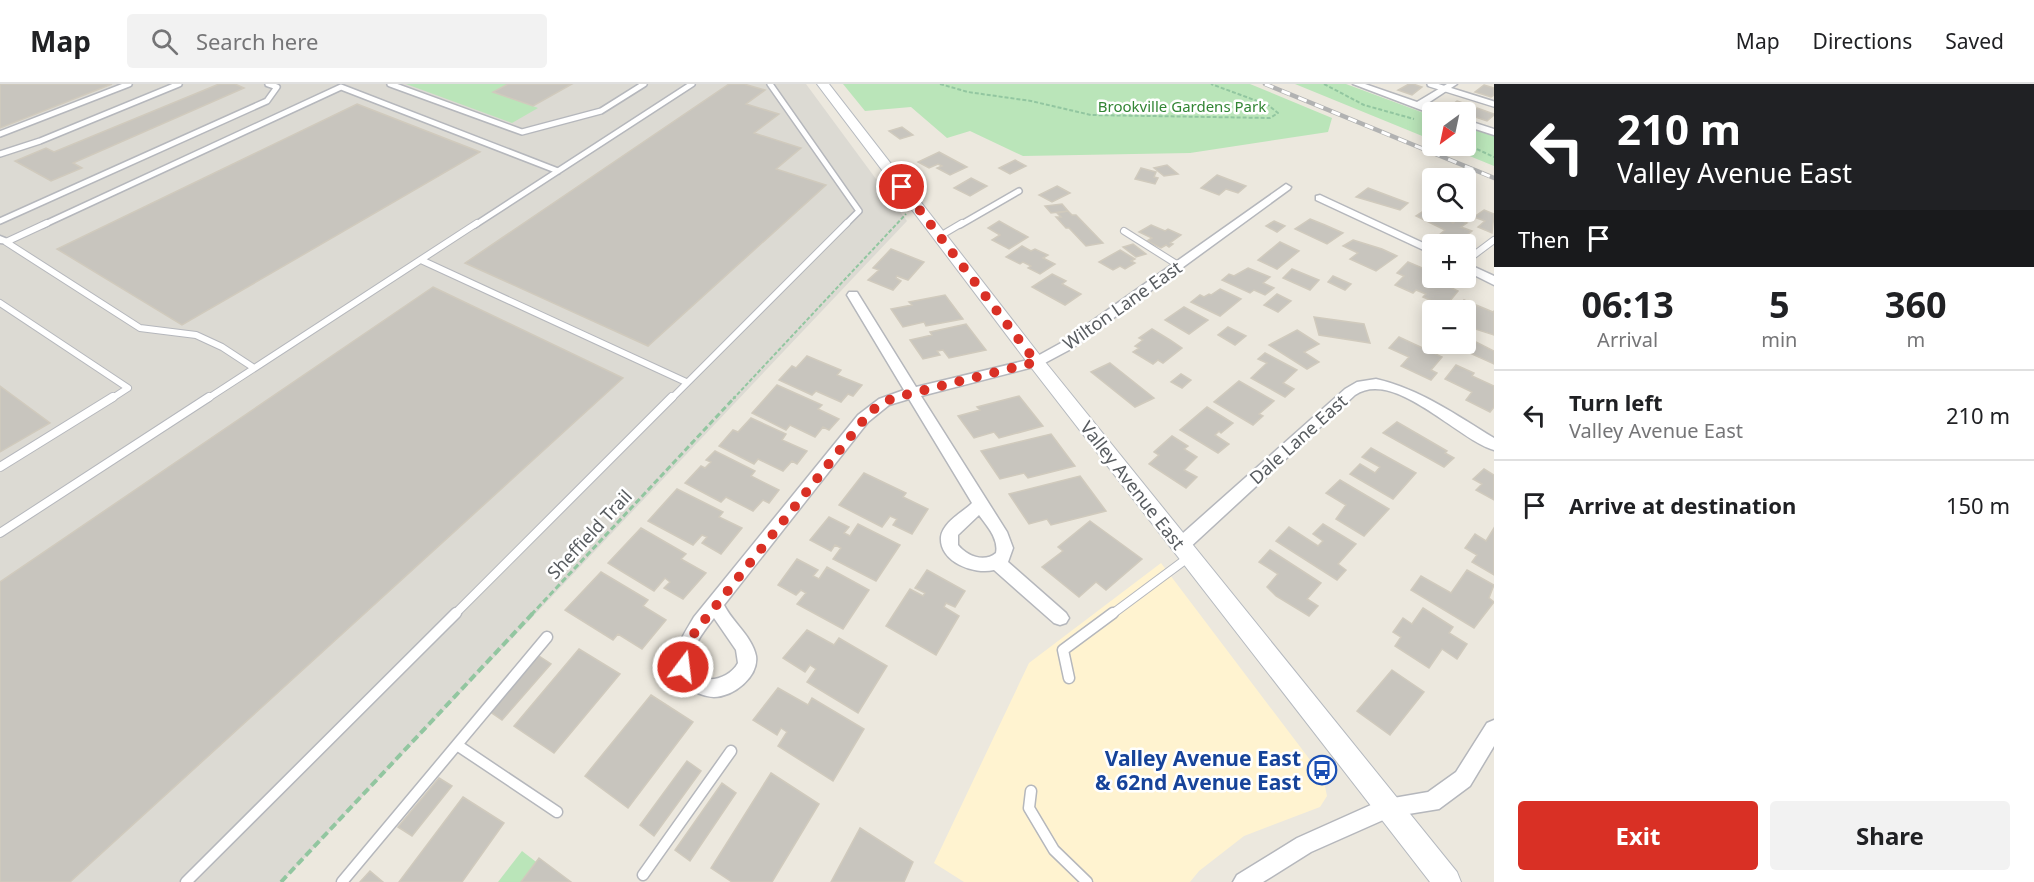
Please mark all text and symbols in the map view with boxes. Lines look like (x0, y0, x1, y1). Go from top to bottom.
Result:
search box (127, 14, 547, 68)
text: Map (30, 22, 91, 60)
icon: search (148, 25, 181, 58)
text: Search here (196, 26, 318, 56)
text: Map (1736, 27, 1780, 55)
text: Directions (1813, 27, 1912, 55)
text: Saved (1945, 27, 2004, 55)
park label: Brookville Gardens Park (1098, 96, 1266, 116)
text: 210 m (1617, 100, 1741, 157)
north arrow (1422, 102, 1476, 156)
map controls (1422, 102, 1476, 354)
icon: left (1518, 108, 1596, 186)
text: Valley Avenue East (1617, 154, 1852, 191)
pin (876, 161, 927, 212)
button: search (1422, 168, 1476, 222)
icon: arrive (885, 170, 918, 203)
icon: arrive (1582, 222, 1615, 255)
text: Then (1518, 224, 1570, 254)
button: + (1422, 234, 1476, 288)
street label: Wilton Lane East (1058, 255, 1187, 355)
text: 06:13 (1581, 280, 1674, 329)
text: 5 (1769, 280, 1790, 329)
text: 360 (1885, 280, 1947, 329)
button: − (1422, 300, 1476, 354)
text: Arrival (1597, 326, 1658, 353)
text: min (1761, 326, 1797, 353)
text: m (1906, 326, 1925, 353)
text: Turn left (1569, 387, 1663, 417)
street label: Dale Lane East (1244, 388, 1352, 489)
icon: left (1518, 399, 1551, 432)
text: 210 m (1946, 400, 2010, 430)
street label: Valley Avenue East (1075, 416, 1191, 554)
text: Valley Avenue East (1569, 417, 1743, 444)
street label: Sheffield Trail (541, 484, 637, 584)
icon: arrive (1518, 489, 1551, 522)
text: Arrive at destination (1569, 490, 1796, 520)
text: 150 m (1946, 490, 2010, 520)
position arrow (651, 635, 715, 699)
place label: Valley Avenue East & 62nd Avenue East (1095, 744, 1301, 796)
bus stop icon: Valley Avenue East & 62nd Avenue East (1306, 754, 1338, 786)
button: Exit (1518, 801, 1758, 870)
button: Share (1770, 801, 2010, 870)

